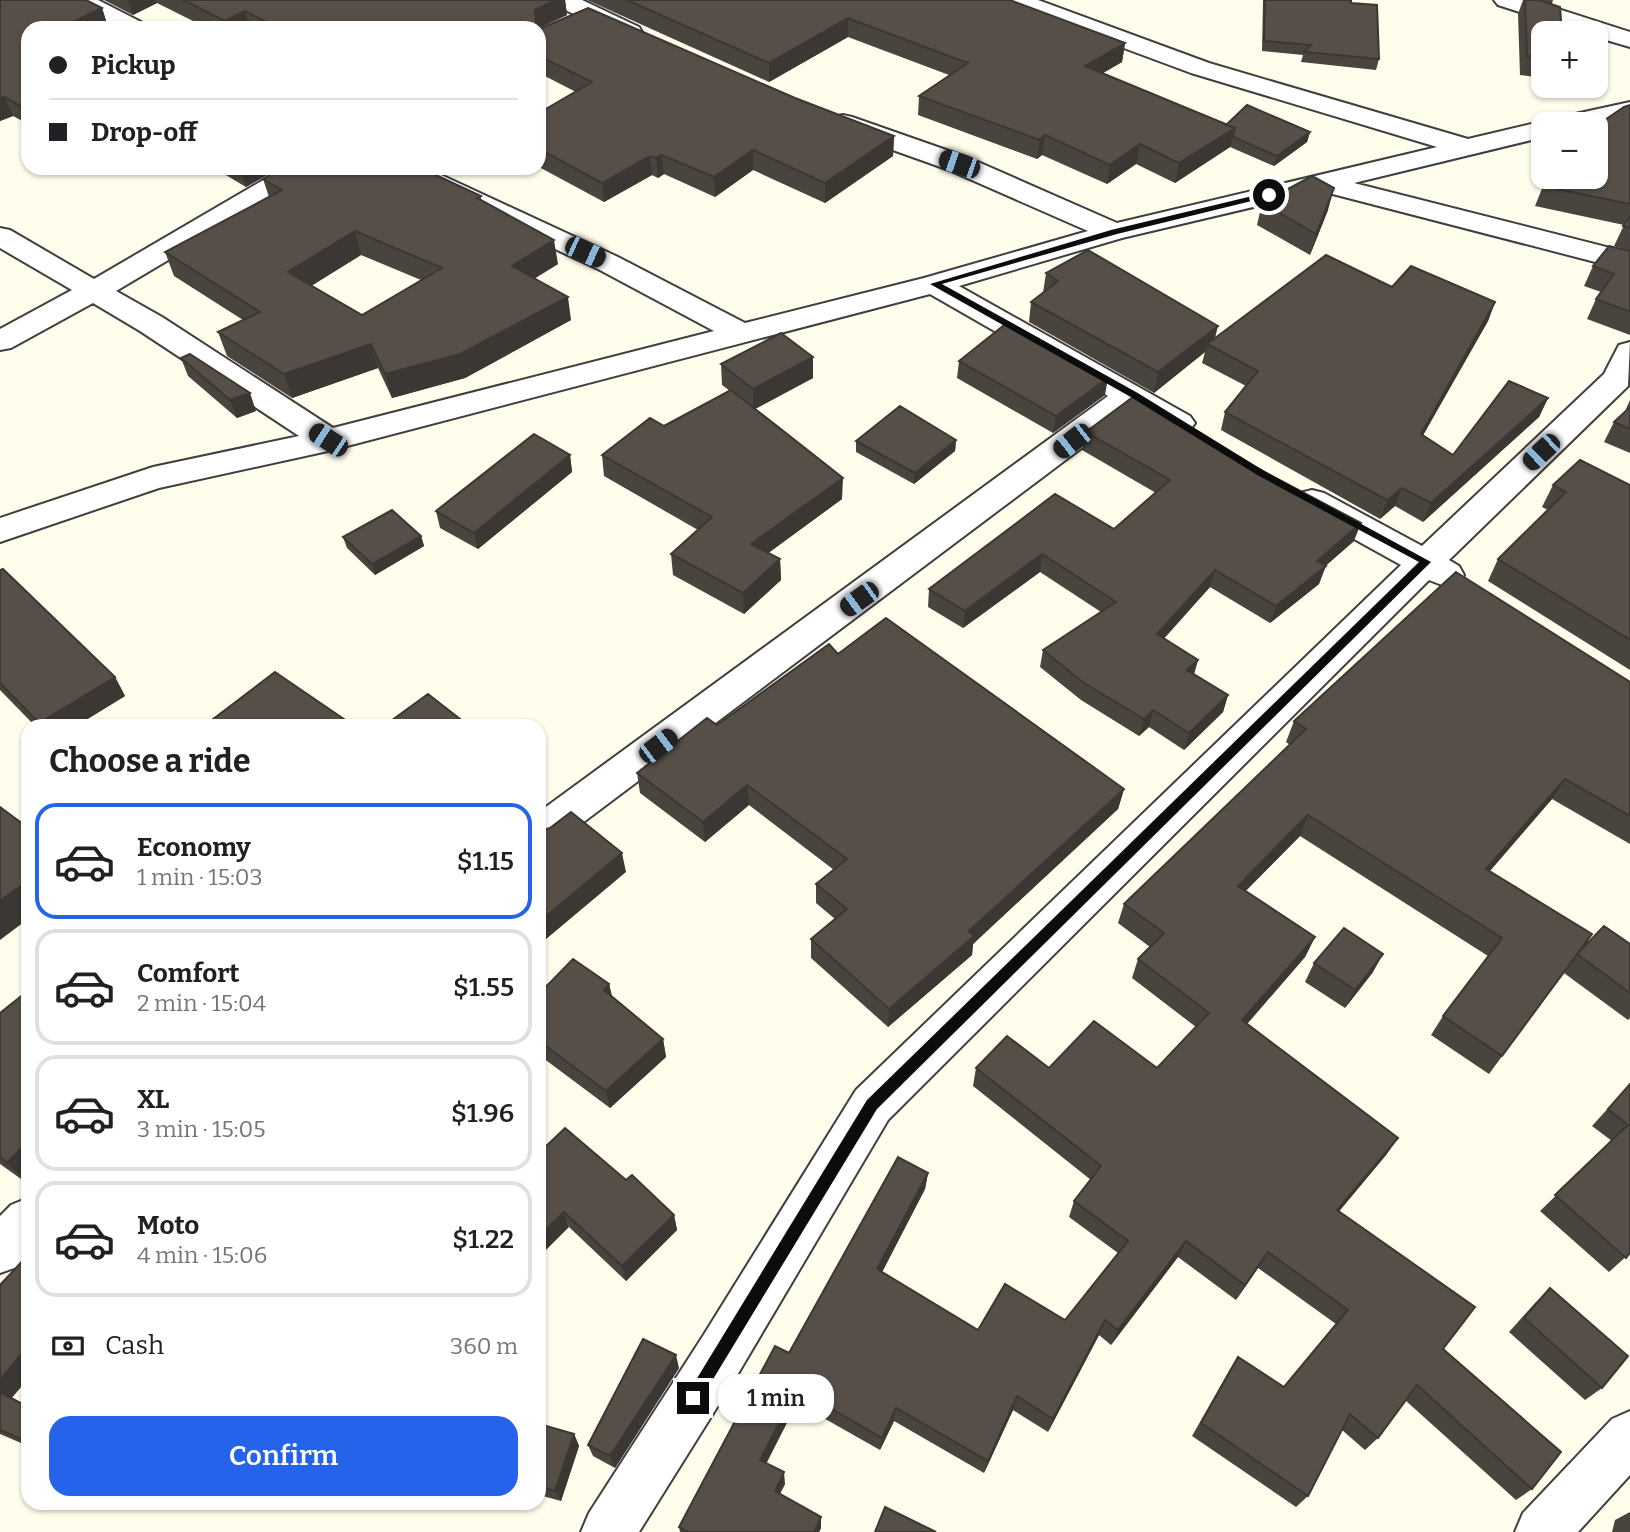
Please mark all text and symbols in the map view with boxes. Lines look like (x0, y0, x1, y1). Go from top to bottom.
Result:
map controls (1531, 21, 1608, 189)
button: + (1531, 21, 1608, 98)
text: Pickup (91, 50, 176, 81)
button: − (1531, 112, 1608, 189)
text: Drop-off (91, 117, 197, 148)
car (936, 147, 983, 181)
route start (1253, 179, 1285, 211)
car (562, 234, 609, 270)
car (305, 420, 352, 460)
car (1049, 420, 1096, 462)
car (1519, 430, 1564, 474)
car (836, 578, 883, 620)
car (635, 725, 682, 767)
text: Choose a ride (49, 742, 250, 780)
icon: car (53, 830, 116, 893)
text: Economy (137, 832, 251, 863)
text: $1.15 (457, 846, 514, 877)
text: 1 min · 15:03 (137, 863, 263, 891)
icon: car (53, 956, 116, 1019)
text: Comfort (137, 958, 240, 989)
text: $1.55 (453, 972, 514, 1003)
text: 2 min · 15:04 (137, 989, 266, 1017)
icon: car (53, 1082, 116, 1145)
text: XL (137, 1084, 169, 1115)
text: $1.96 (451, 1098, 514, 1129)
text: 3 min · 15:05 (137, 1115, 266, 1143)
icon: car (53, 1208, 116, 1271)
text: Moto (137, 1210, 199, 1241)
text: $1.22 (452, 1224, 514, 1255)
text: 4 min · 15:06 (137, 1241, 267, 1269)
icon: cash (49, 1327, 87, 1365)
text: Cash (105, 1330, 164, 1361)
text: 360 m (450, 1332, 518, 1360)
callout: 1 min (718, 1374, 833, 1422)
route end (677, 1382, 709, 1414)
text: 1 min (747, 1384, 805, 1412)
button: Confirm (49, 1416, 518, 1496)

